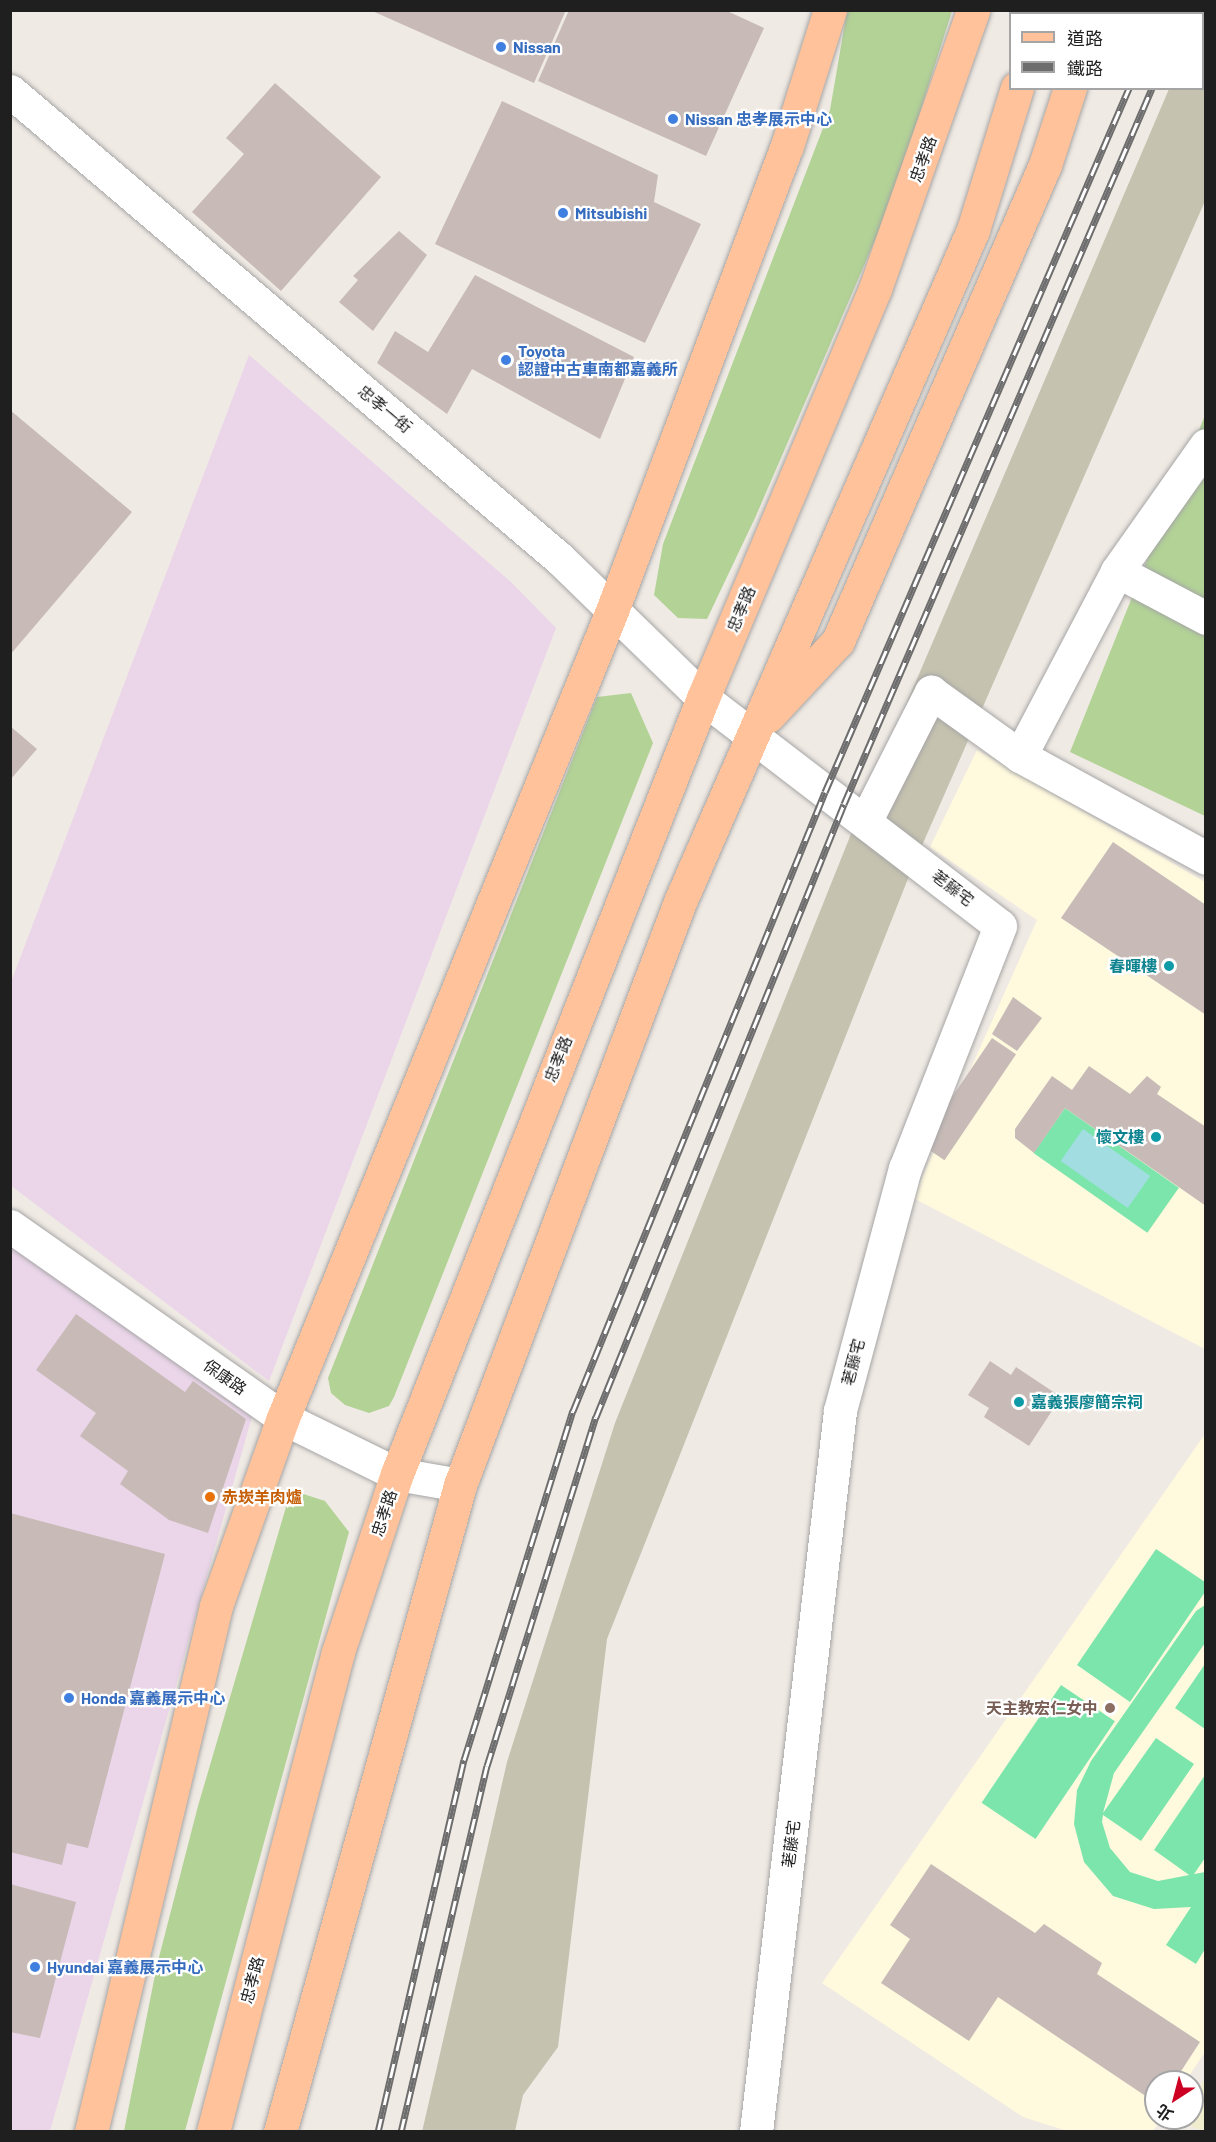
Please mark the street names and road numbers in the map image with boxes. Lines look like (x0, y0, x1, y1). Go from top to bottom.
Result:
street label: 忠孝路 (906, 133, 940, 185)
street label: 忠孝一街 (354, 381, 416, 437)
street label: 忠孝路 (723, 583, 759, 635)
street label: 荖藤宅 (928, 866, 978, 910)
street label: 忠孝路 (540, 1033, 576, 1085)
street label: 荖藤宅 (838, 1336, 868, 1388)
street label: 保康路 (200, 1355, 250, 1399)
street label: 忠孝路 (367, 1487, 401, 1539)
street label: 荖藤宅 (779, 1819, 803, 1869)
street label: 忠孝路 (237, 1954, 267, 2006)

